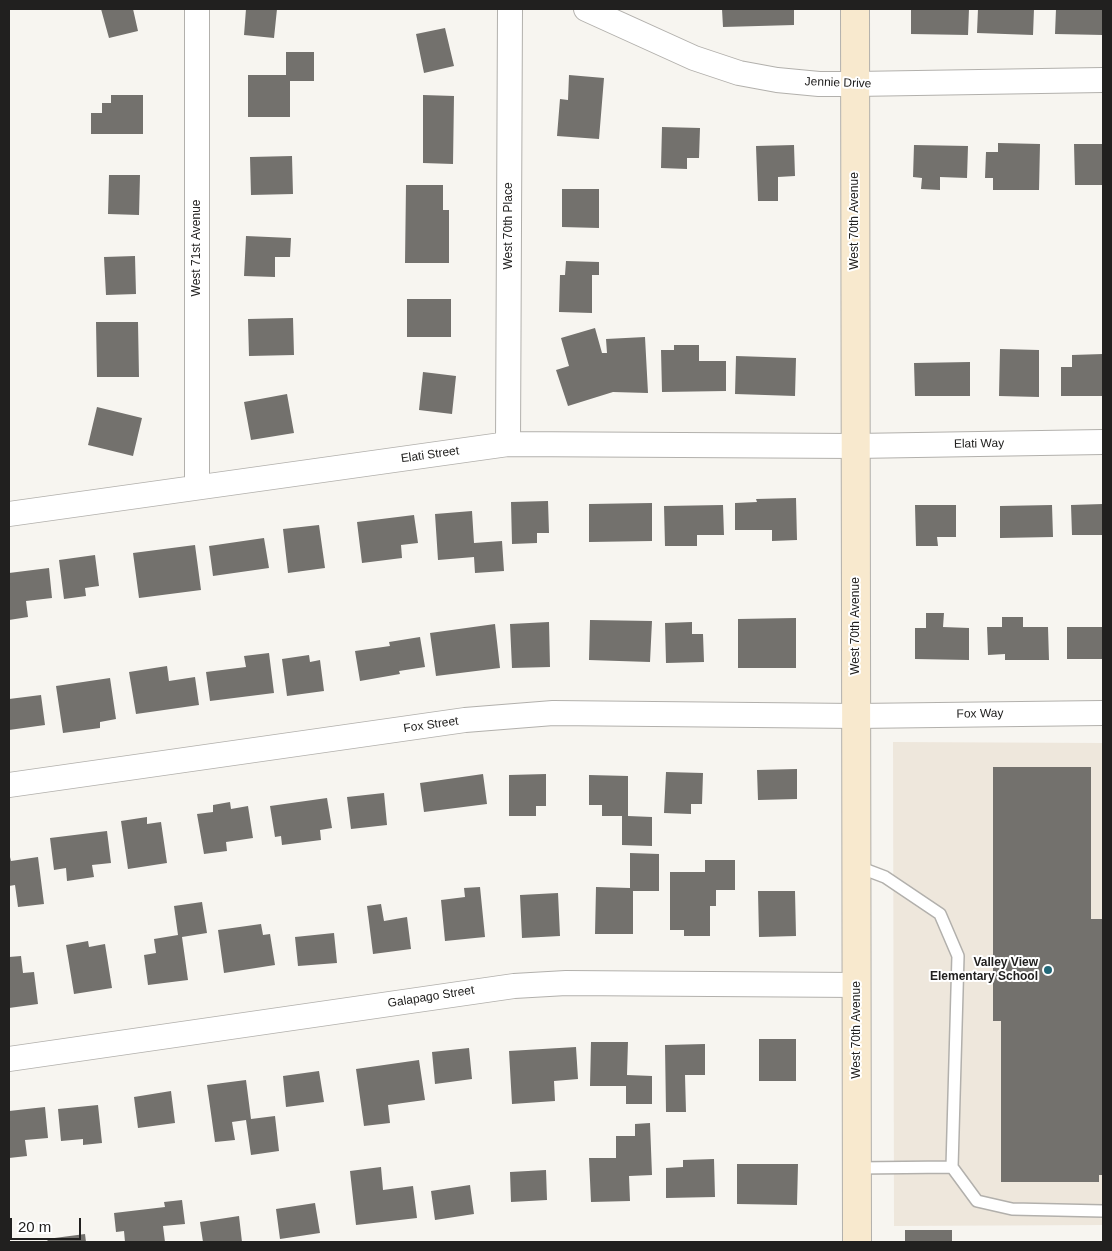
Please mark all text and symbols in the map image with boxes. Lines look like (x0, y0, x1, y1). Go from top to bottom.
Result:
street label: Jennie Drive (804, 75, 872, 91)
street label: West 70th Avenue (848, 172, 862, 270)
street label: West 70th Place (502, 182, 516, 270)
street label: West 71st Avenue (190, 200, 204, 296)
street label: Elati Way (954, 436, 1004, 452)
street label: Elati Street (400, 444, 460, 466)
street label: West 70th Avenue (849, 577, 863, 675)
street label: Fox Way (956, 706, 1004, 722)
street label: Fox Street (403, 714, 459, 736)
place label: Valley View Elementary School (930, 956, 1038, 984)
marker: Valley View Elementary School (1042, 964, 1054, 976)
street label: West 70th Avenue (850, 981, 864, 1079)
street label: Galapago Street (387, 983, 475, 1011)
scale bar (12, 1208, 84, 1240)
text: 20 m (18, 1218, 51, 1235)

